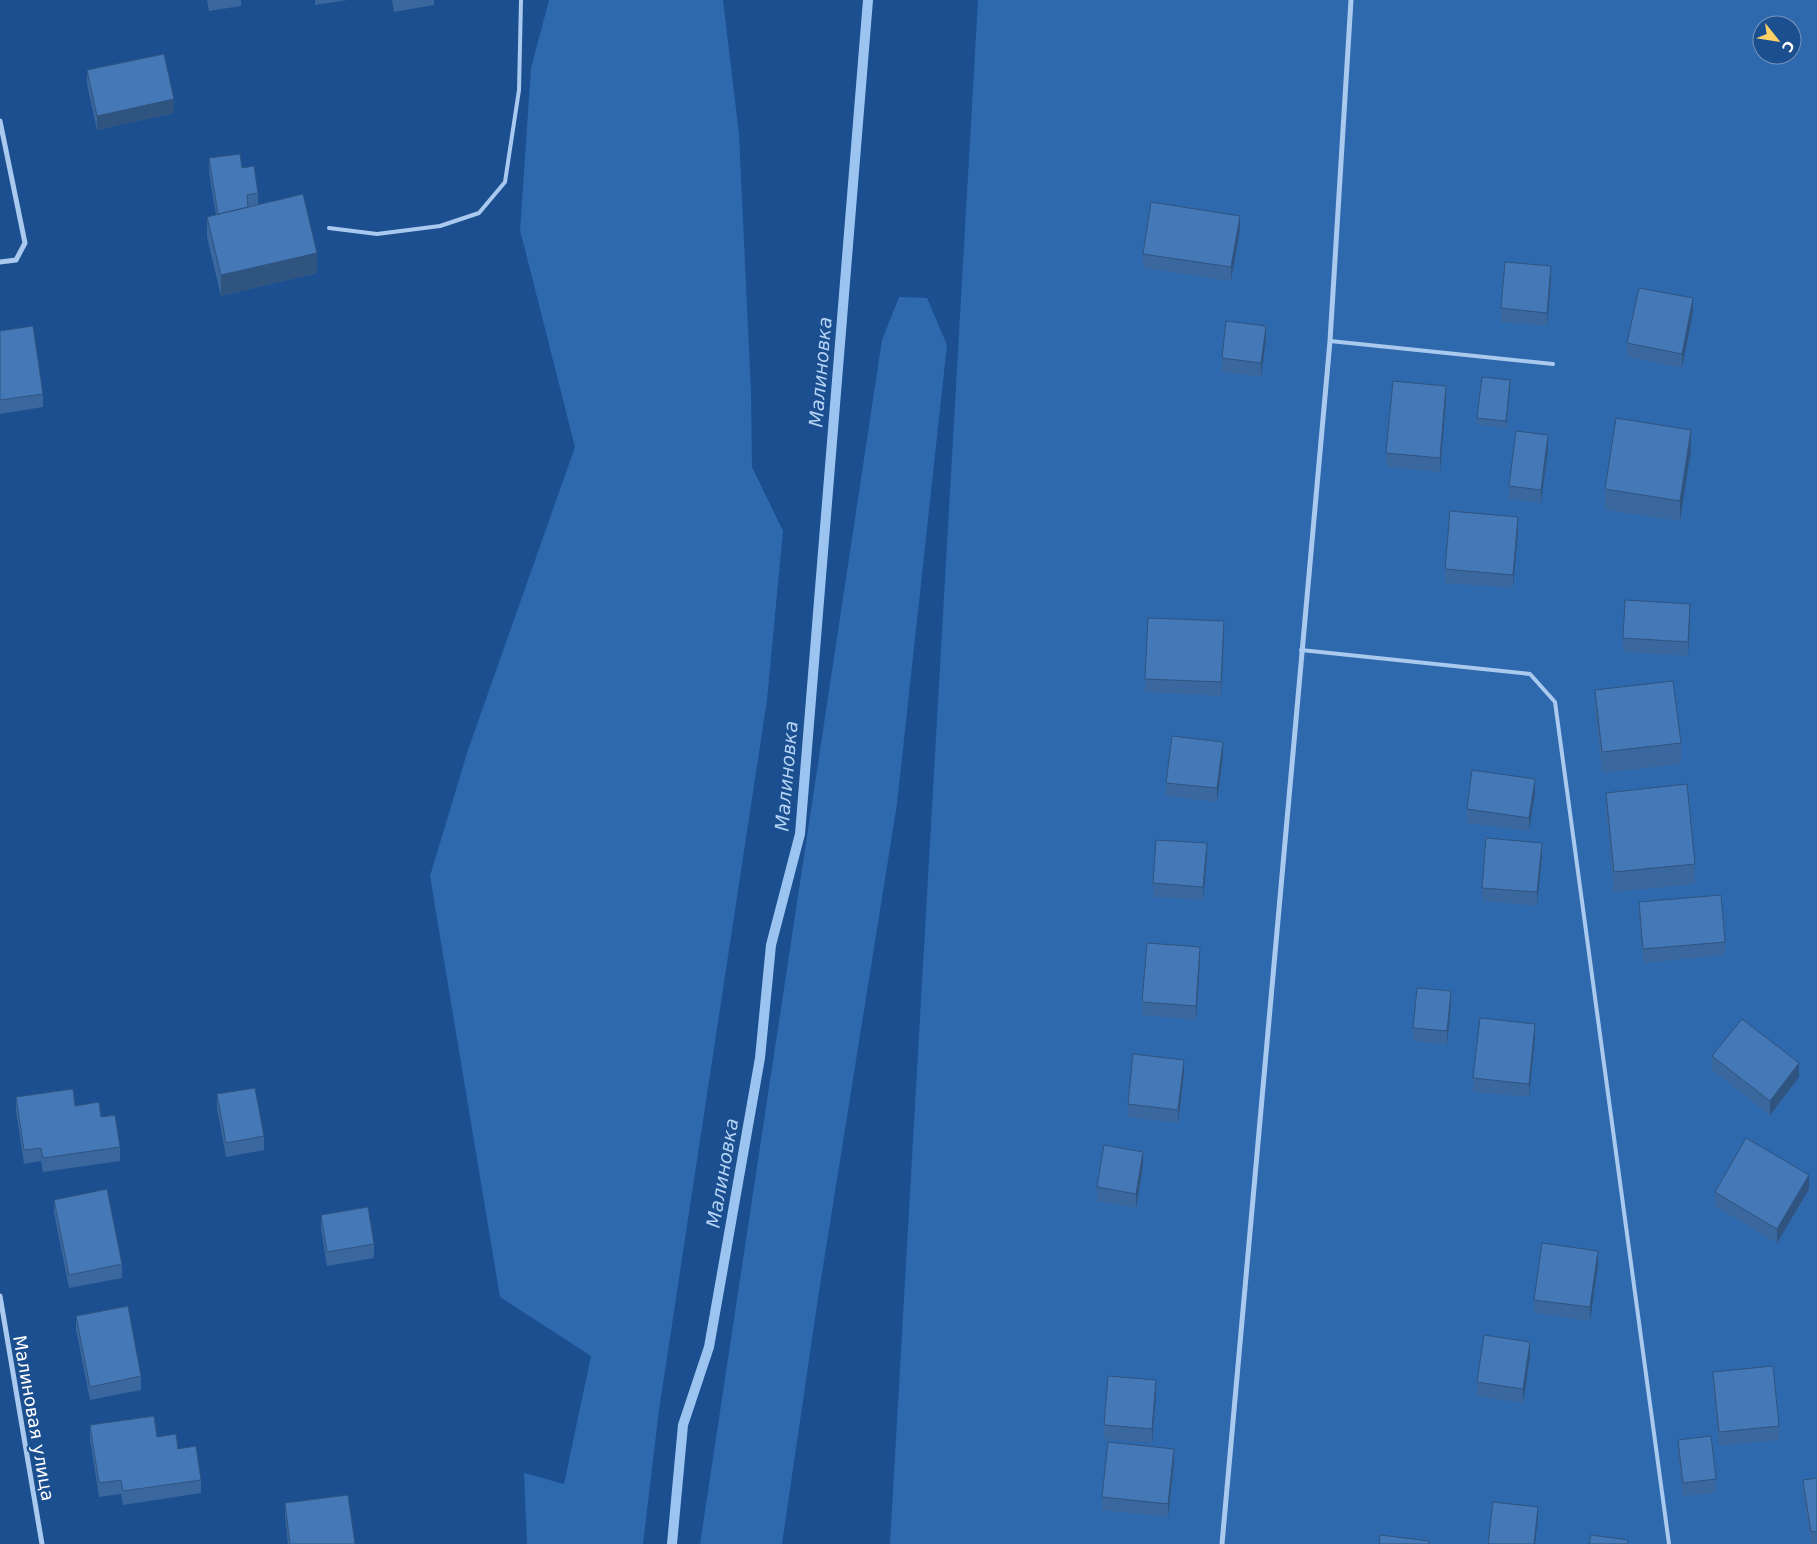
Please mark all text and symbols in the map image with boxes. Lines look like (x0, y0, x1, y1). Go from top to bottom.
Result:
north arrow (1752, 15, 1802, 65)
text: С (1779, 38, 1798, 55)
water label: Малиновка (804, 316, 836, 428)
water label: Малиновка (770, 720, 802, 832)
water label: Малиновка (702, 1116, 742, 1230)
street label: Малиновая улица (9, 1334, 59, 1502)

